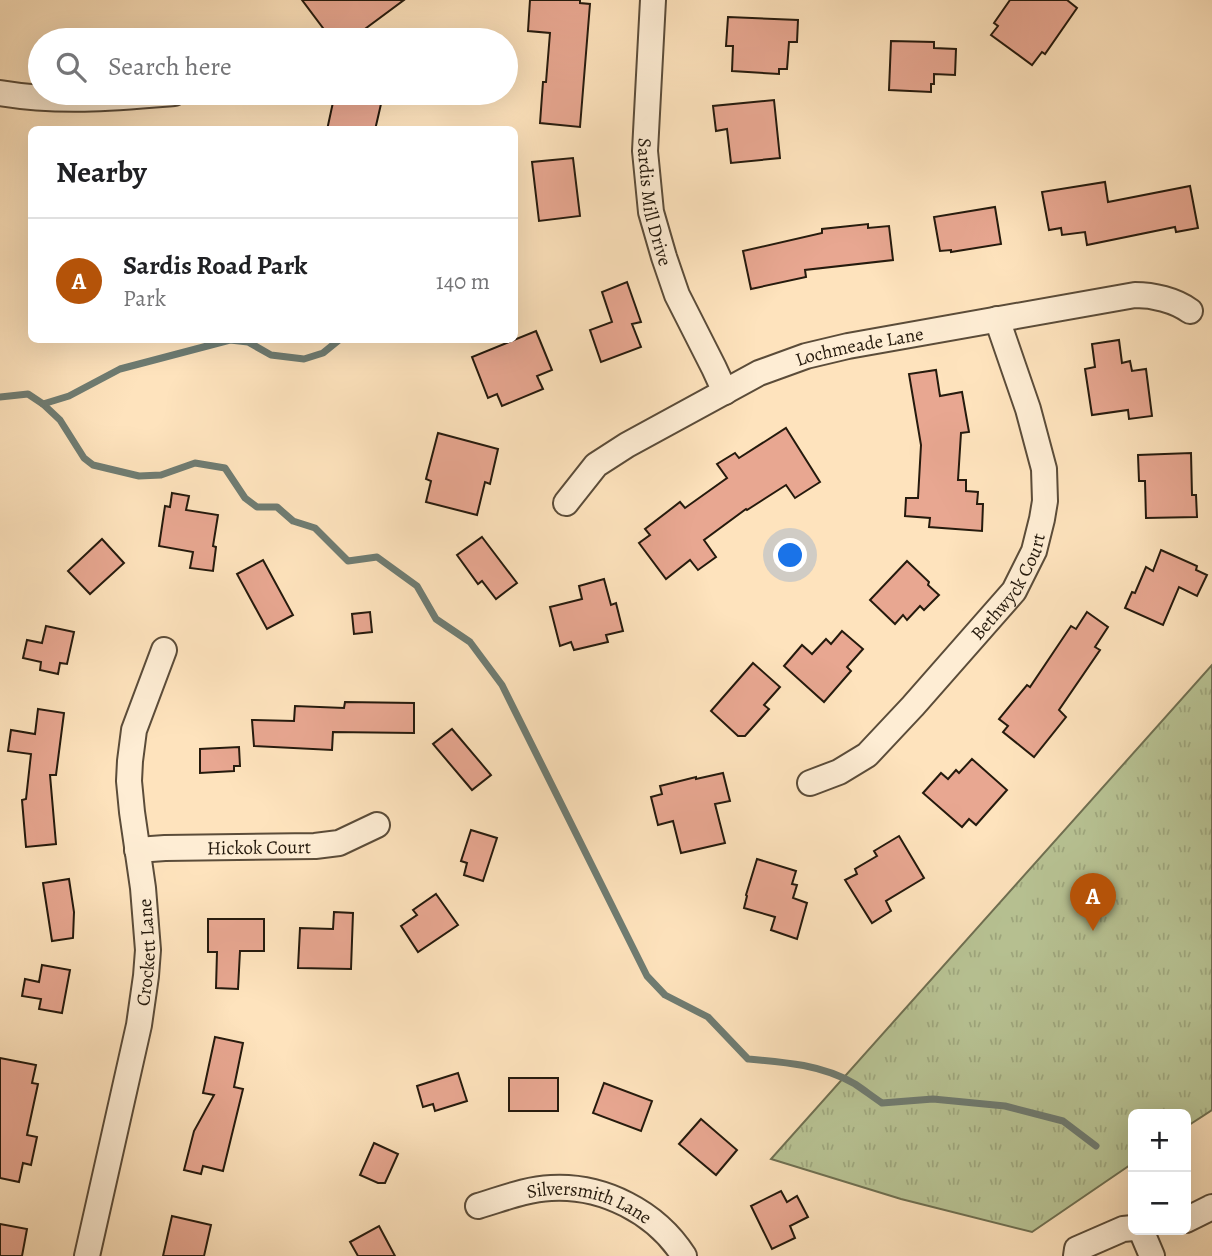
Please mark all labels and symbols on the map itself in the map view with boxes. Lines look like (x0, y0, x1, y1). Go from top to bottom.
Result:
street label: Sardis Mill Drive (631, 137, 678, 270)
street label: Lochmeade Lane (792, 321, 926, 373)
street label: Bethwyck Court (965, 531, 1052, 646)
your location (773, 538, 807, 572)
street label: Hickok Court (207, 834, 311, 861)
pin: A (1070, 873, 1116, 931)
street label: Crockett Lane (130, 898, 162, 1008)
street label: Silversmith Lane (524, 1176, 657, 1230)

